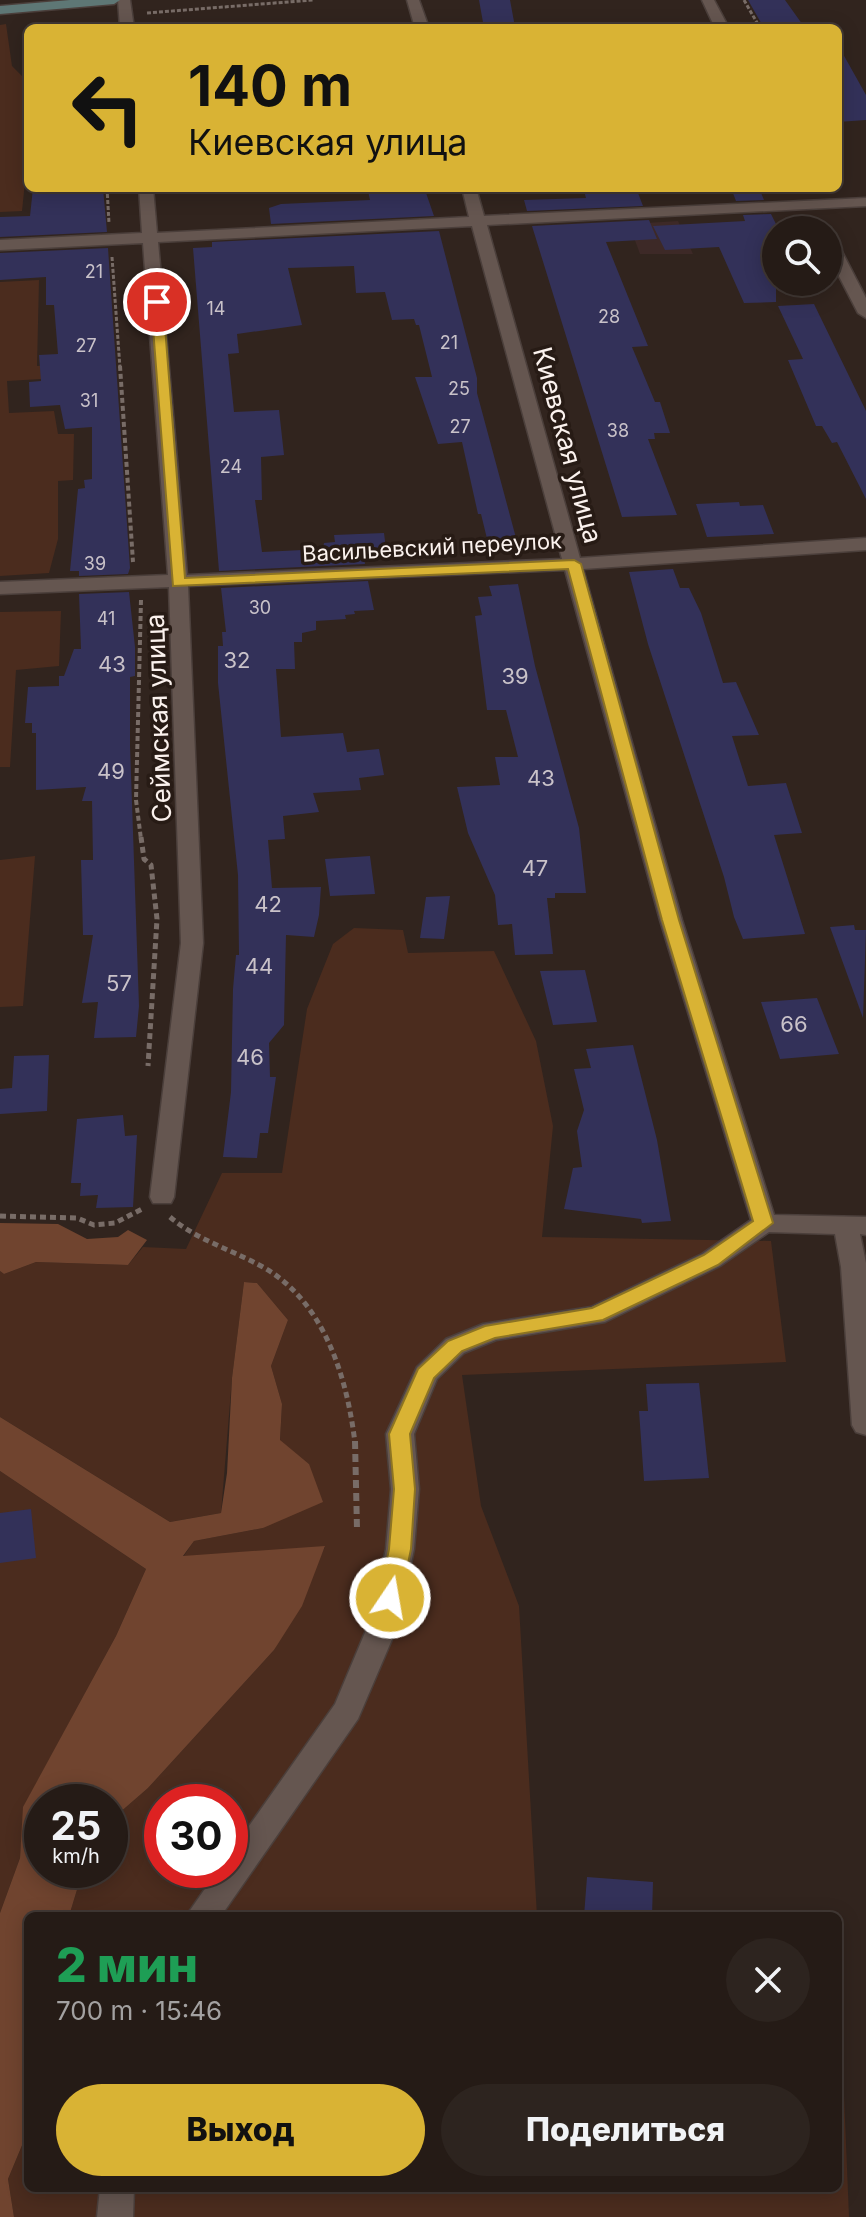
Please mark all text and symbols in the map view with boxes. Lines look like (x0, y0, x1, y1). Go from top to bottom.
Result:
text: 140 m (188, 52, 352, 120)
icon: left (56, 56, 160, 160)
text: Киевская улица (188, 120, 467, 164)
map controls (762, 216, 842, 296)
button: search (762, 216, 842, 296)
house number: 21 (85, 261, 103, 282)
pin (123, 268, 191, 336)
icon: arrive (135, 280, 179, 324)
house number: 14 (207, 298, 225, 319)
house number: 28 (598, 306, 620, 327)
house number: 21 (440, 332, 458, 353)
house number: 27 (75, 335, 97, 356)
street label: Киевская улица (527, 344, 609, 546)
house number: 25 (448, 378, 470, 399)
house number: 31 (80, 390, 98, 411)
house number: 27 (449, 416, 471, 437)
house number: 38 (607, 420, 629, 441)
house number: 24 (220, 456, 242, 477)
street label: Васильевский переулок (302, 527, 563, 567)
house number: 39 (84, 553, 106, 574)
house number: 30 (249, 597, 271, 618)
house number: 41 (97, 608, 115, 629)
street label: Сеймская улица (139, 613, 177, 823)
house number: 32 (223, 647, 251, 673)
house number: 43 (98, 651, 126, 677)
house number: 39 (501, 663, 529, 689)
house number: 49 (97, 758, 125, 784)
house number: 43 (527, 765, 555, 791)
house number: 47 (522, 855, 548, 881)
house number: 42 (254, 891, 282, 917)
house number: 44 (245, 953, 273, 979)
house number: 57 (106, 970, 132, 996)
house number: 66 (780, 1011, 808, 1037)
house number: 46 (236, 1044, 264, 1070)
position arrow (348, 1556, 432, 1640)
speed limit sign: 30 (144, 1784, 248, 1888)
text: 25 (51, 1801, 101, 1850)
text: km/h (52, 1844, 100, 1868)
text: 2 мин (56, 1935, 198, 1994)
button: close (726, 1938, 810, 2022)
text: 700 m · 15:46 (56, 1995, 222, 2026)
button: Выход (56, 2084, 425, 2176)
button: Поделиться (441, 2084, 810, 2176)

